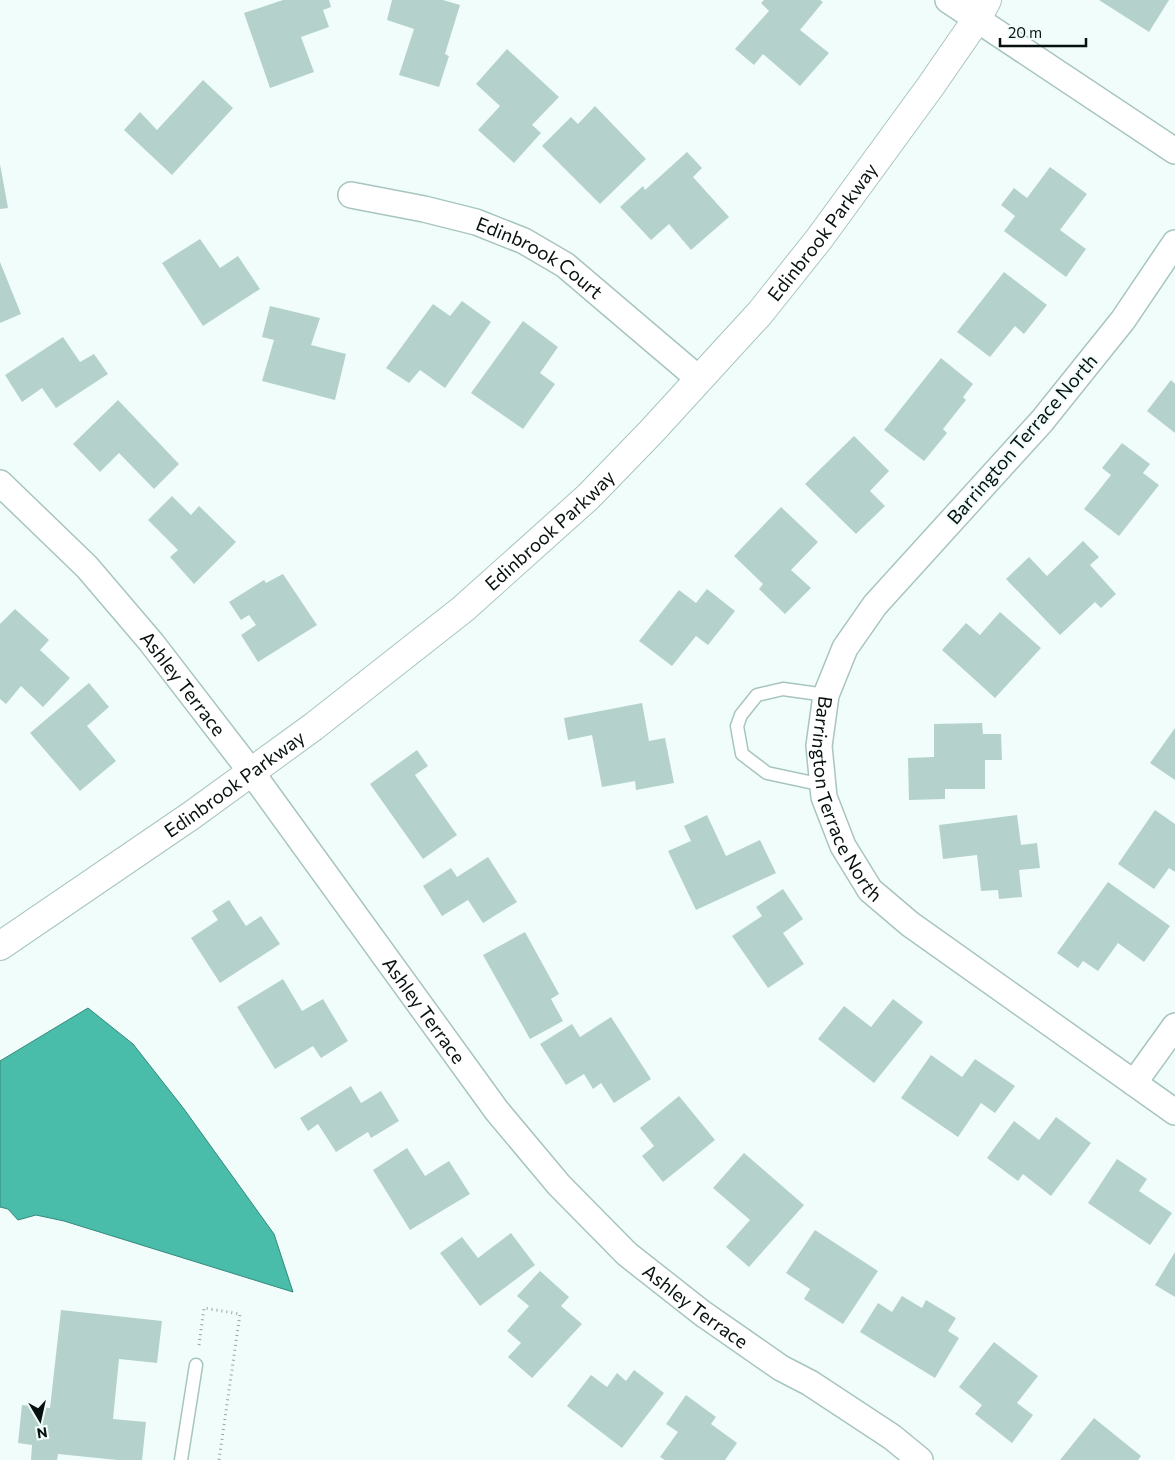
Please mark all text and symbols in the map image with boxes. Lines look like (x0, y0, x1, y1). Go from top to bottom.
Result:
scale bar (1000, 15, 1086, 47)
text: 20 m (1008, 23, 1042, 41)
street label: Edinbrook Parkway (762, 158, 882, 305)
street label: Edinbrook Court (473, 211, 608, 303)
street label: Barrington Terrace North (942, 349, 1102, 528)
street label: Edinbrook Parkway (480, 465, 619, 595)
street label: Ashley Terrace (136, 626, 231, 740)
street label: Barrington Terrace North (808, 695, 887, 906)
street label: Edinbrook Parkway (159, 725, 309, 842)
street label: Ashley Terrace (378, 952, 471, 1068)
street label: Ashley Terrace (638, 1259, 753, 1353)
north arrow (15, 1395, 65, 1445)
text: N (36, 1424, 49, 1443)

